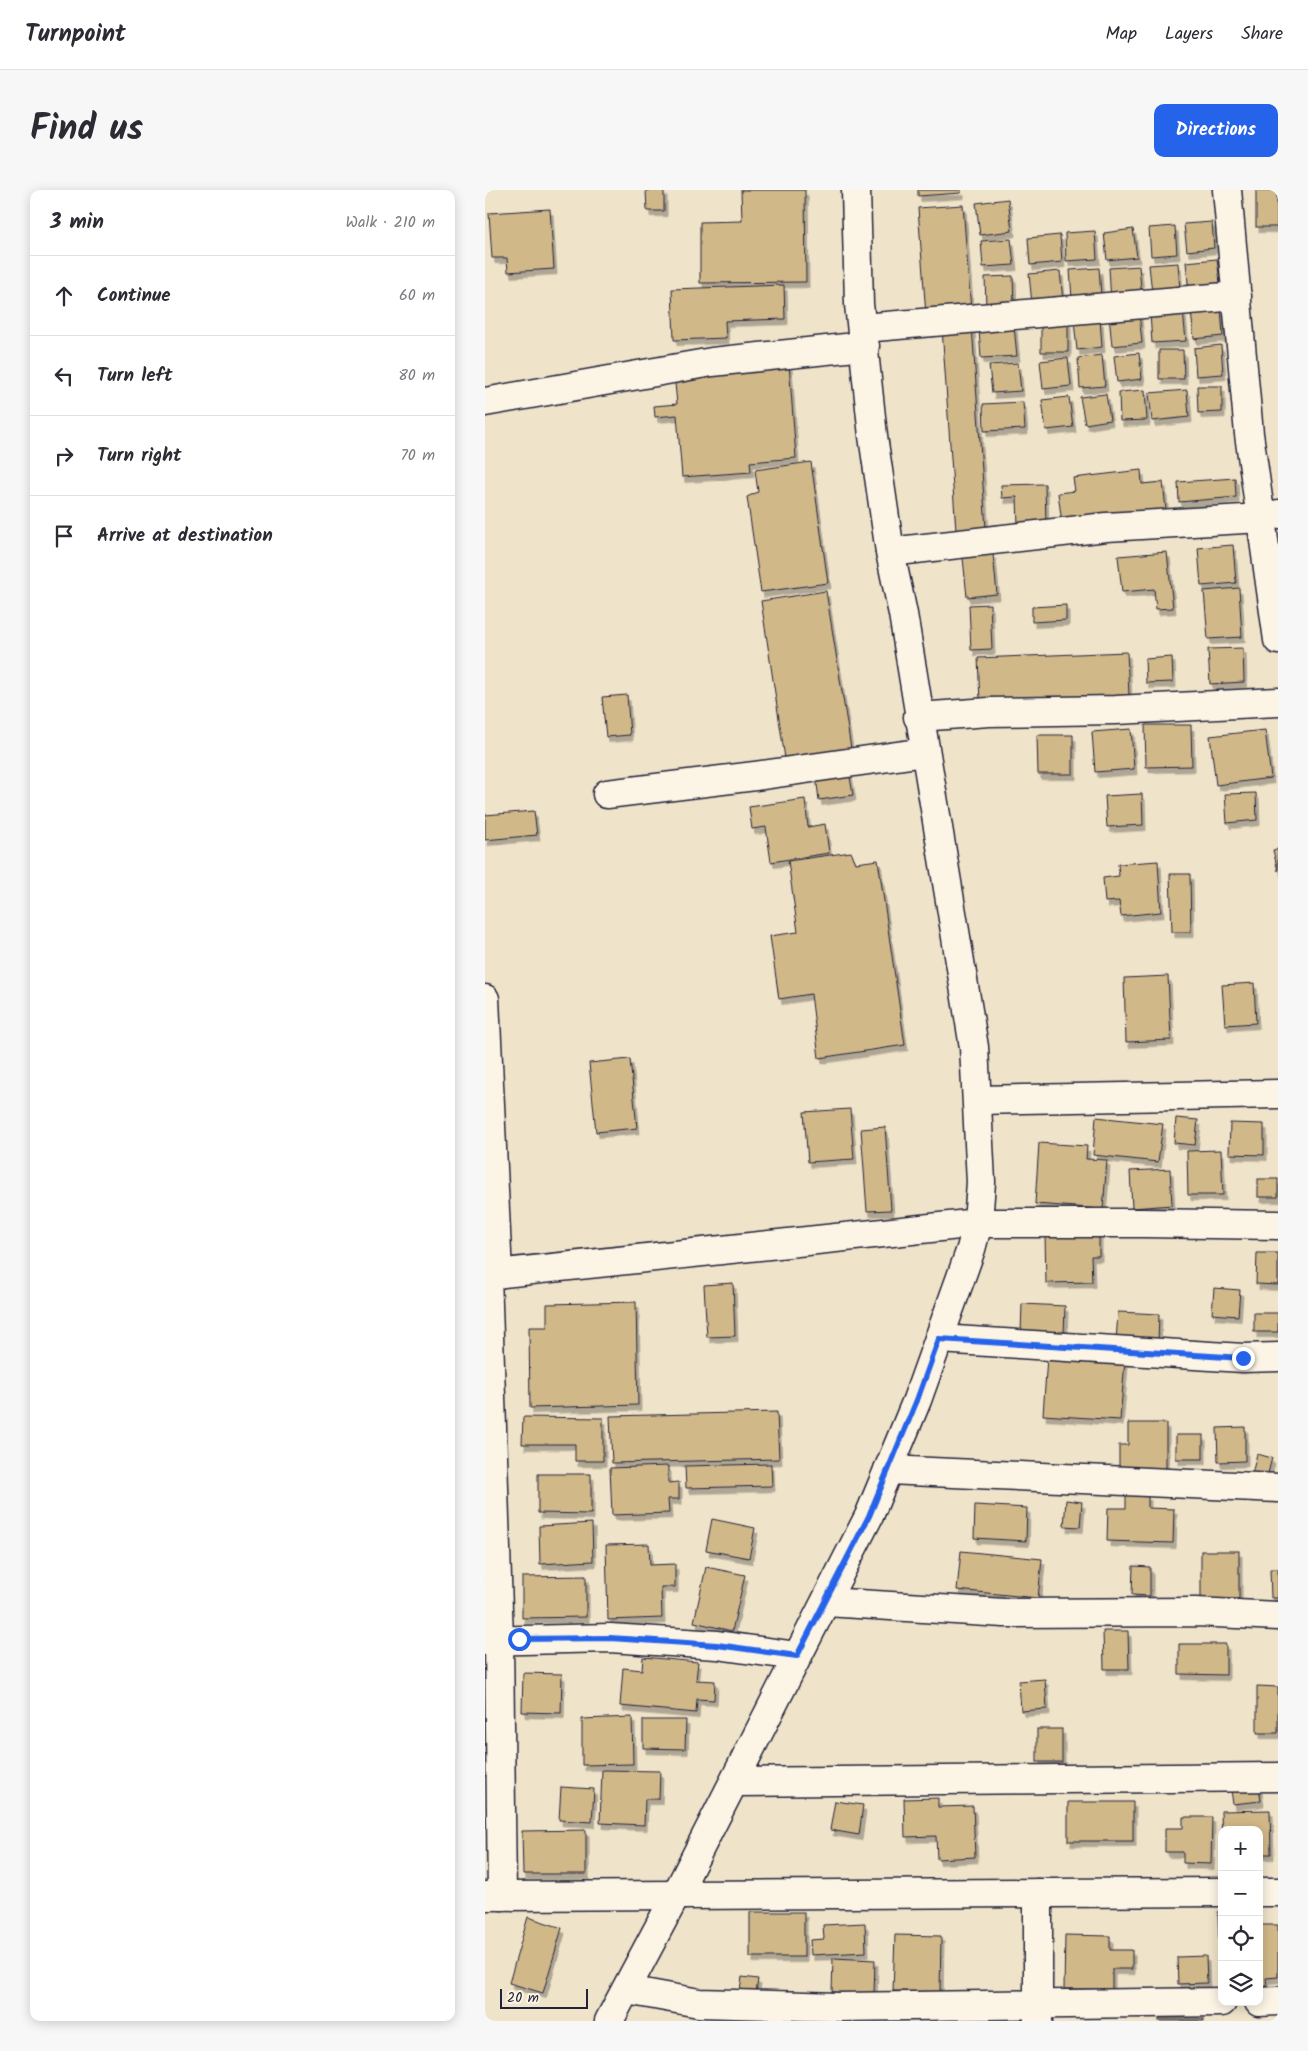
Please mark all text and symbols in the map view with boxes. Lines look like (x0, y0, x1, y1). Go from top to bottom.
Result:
text: Turnpoint (25, 15, 126, 54)
text: Map (1106, 20, 1137, 49)
text: Layers (1165, 20, 1213, 49)
text: Share (1241, 20, 1283, 49)
text: Find us (30, 102, 143, 158)
button: Directions (1154, 104, 1278, 157)
text: 3 min (50, 206, 104, 239)
text: Walk · 210 m (345, 210, 435, 235)
text: Continue (97, 281, 170, 311)
icon: ahead (50, 282, 78, 310)
text: 60 m (399, 283, 435, 308)
text: Turn left (97, 361, 172, 391)
icon: left (50, 362, 78, 390)
text: 80 m (398, 363, 435, 388)
text: Turn right (97, 441, 182, 471)
icon: right (50, 442, 78, 470)
text: 70 m (400, 443, 435, 468)
text: Arrive at destination (97, 521, 273, 551)
icon: arrive (50, 522, 78, 550)
route end (1232, 1347, 1255, 1370)
route start (508, 1628, 531, 1651)
map controls (1218, 1826, 1263, 2006)
button: + (1218, 1826, 1263, 1871)
button: − (1218, 1871, 1263, 1916)
button: locate (1218, 1916, 1263, 1961)
button: layers (1218, 1961, 1263, 2006)
scale bar (500, 1986, 587, 2009)
text: 20 m (507, 1987, 539, 2009)

